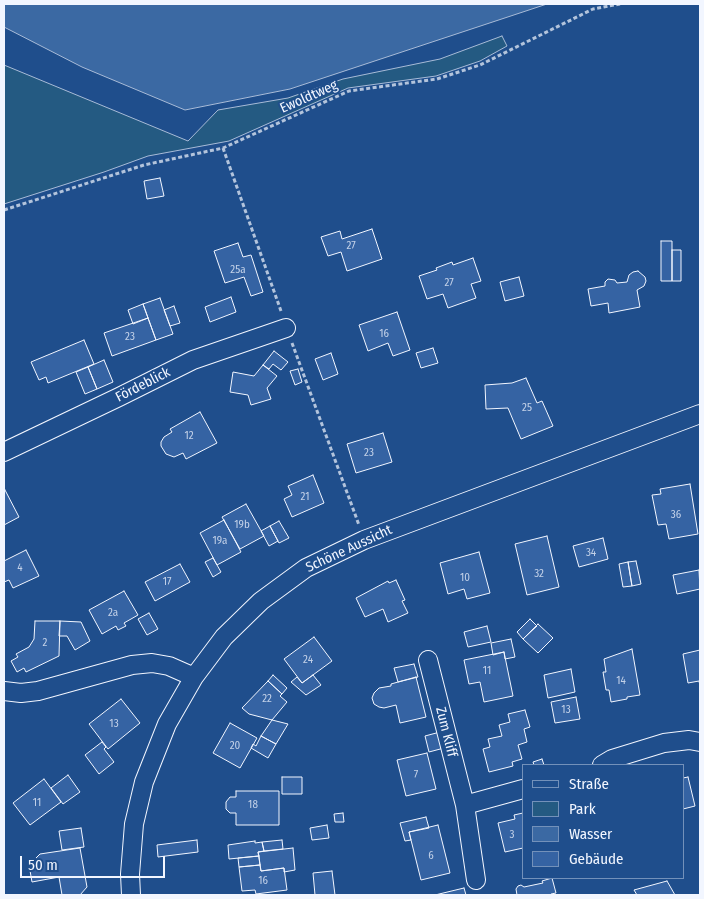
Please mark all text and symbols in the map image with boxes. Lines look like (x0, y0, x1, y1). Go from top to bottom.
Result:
street label: Ewoldtweg (278, 77, 340, 117)
house number: 27 (346, 239, 356, 253)
house number: 25a (230, 263, 246, 277)
house number: 27 (444, 276, 454, 290)
house number: 16 (379, 327, 389, 341)
house number: 23 (125, 330, 135, 344)
street label: Fördeblick (113, 364, 173, 406)
house number: 25 (522, 401, 532, 415)
house number: 12 (184, 429, 194, 443)
house number: 23 (364, 446, 374, 460)
house number: 21 (301, 490, 309, 504)
house number: 36 (671, 508, 681, 522)
house number: 19b (234, 518, 250, 532)
street label: Schöne Aussicht (303, 522, 395, 576)
house number: 19a (213, 534, 227, 548)
house number: 34 (586, 546, 596, 560)
house number: 4 (17, 561, 23, 575)
house number: 32 (534, 567, 544, 581)
house number: 10 (460, 571, 470, 585)
house number: 17 (163, 575, 171, 589)
house number: 2a (108, 606, 118, 620)
house number: 2 (43, 636, 47, 650)
house number: 24 (303, 653, 313, 667)
house number: 11 (483, 664, 491, 678)
house number: 14 (616, 674, 626, 688)
house number: 22 (262, 692, 272, 706)
house number: 13 (561, 703, 571, 717)
street label: Zum Kliff (432, 705, 460, 759)
house number: 13 (109, 717, 119, 731)
house number: 20 (230, 739, 240, 753)
legend (522, 764, 684, 879)
house number: 7 (414, 768, 418, 782)
text: Straße (569, 775, 609, 793)
house number: 11 (33, 796, 41, 810)
house number: 18 (248, 798, 258, 812)
text: Park (569, 800, 596, 818)
text: Wasser (569, 825, 612, 843)
house number: 3 (510, 828, 514, 842)
scale bar (22, 846, 168, 878)
house number: 6 (428, 849, 434, 863)
text: Gebäude (569, 850, 624, 868)
text: 50 m (28, 856, 58, 874)
house number: 16 (258, 874, 268, 888)

